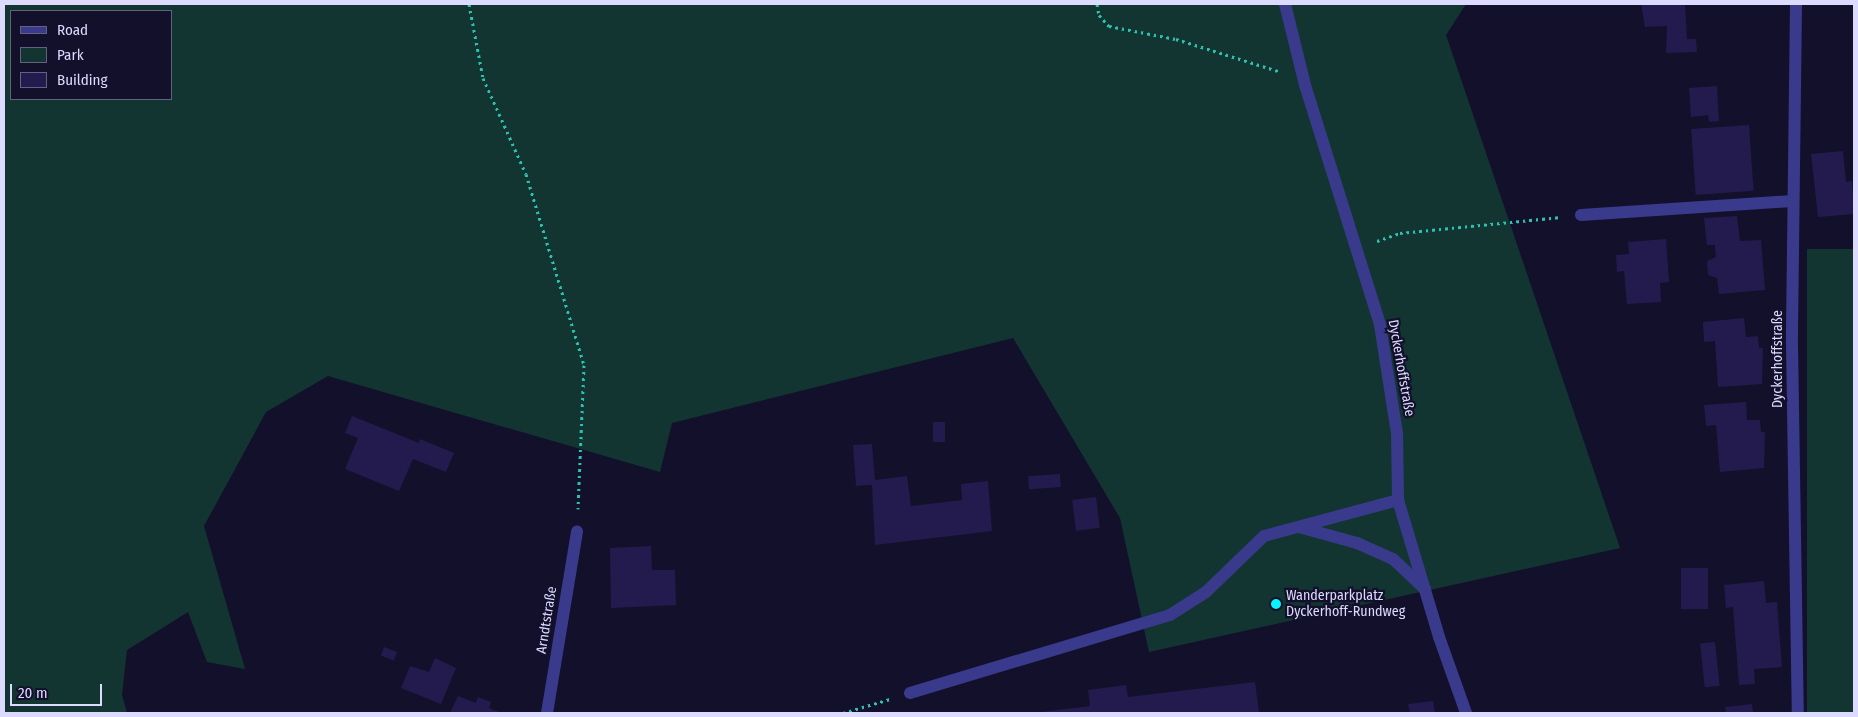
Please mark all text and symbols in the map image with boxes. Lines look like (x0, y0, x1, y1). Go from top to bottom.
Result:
legend (10, 10, 172, 100)
text: Road (57, 21, 88, 39)
text: Park (57, 46, 84, 64)
text: Building (57, 71, 108, 89)
street label: Dyckerhoffstraße (1770, 310, 1786, 408)
street label: Dyckerhoffstraße (1384, 318, 1418, 418)
street label: Arndtstraße (533, 585, 561, 655)
place label: Wanderparkplatz Dyckerhoff-Rundweg (1286, 588, 1405, 620)
marker: Wanderparkplatz Dyckerhoff-Rundweg (1270, 598, 1282, 610)
scale bar (12, 674, 105, 706)
text: 20 m (18, 684, 48, 702)

